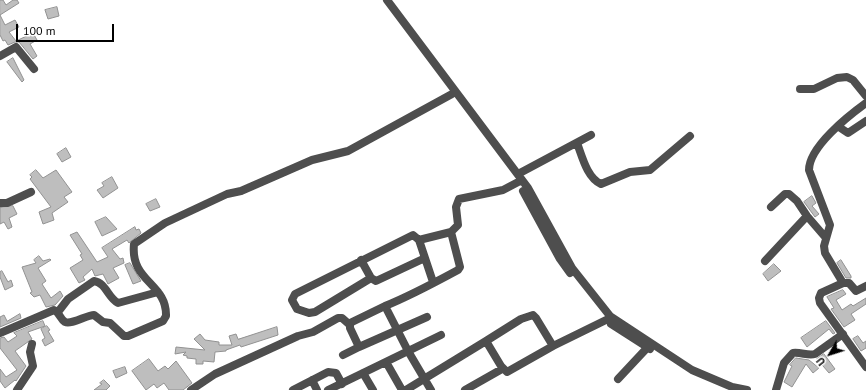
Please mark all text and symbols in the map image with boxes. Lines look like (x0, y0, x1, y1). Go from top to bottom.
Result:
scale bar (18, 16, 116, 42)
text: 100 m (23, 23, 56, 38)
north arrow (810, 334, 850, 374)
text: U (813, 354, 828, 369)

